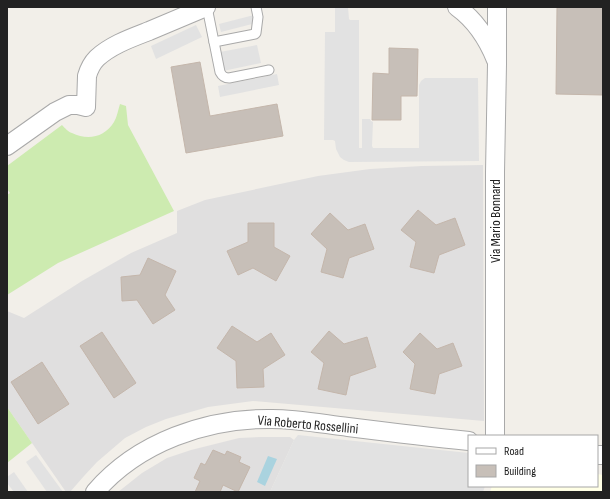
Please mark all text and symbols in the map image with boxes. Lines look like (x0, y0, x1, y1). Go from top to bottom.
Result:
street label: Via Mario Bonnard (487, 179, 504, 263)
street label: Via Roberto Rossellini (257, 412, 359, 437)
legend (468, 435, 598, 487)
text: Road (504, 444, 524, 459)
text: Building (504, 464, 536, 479)

